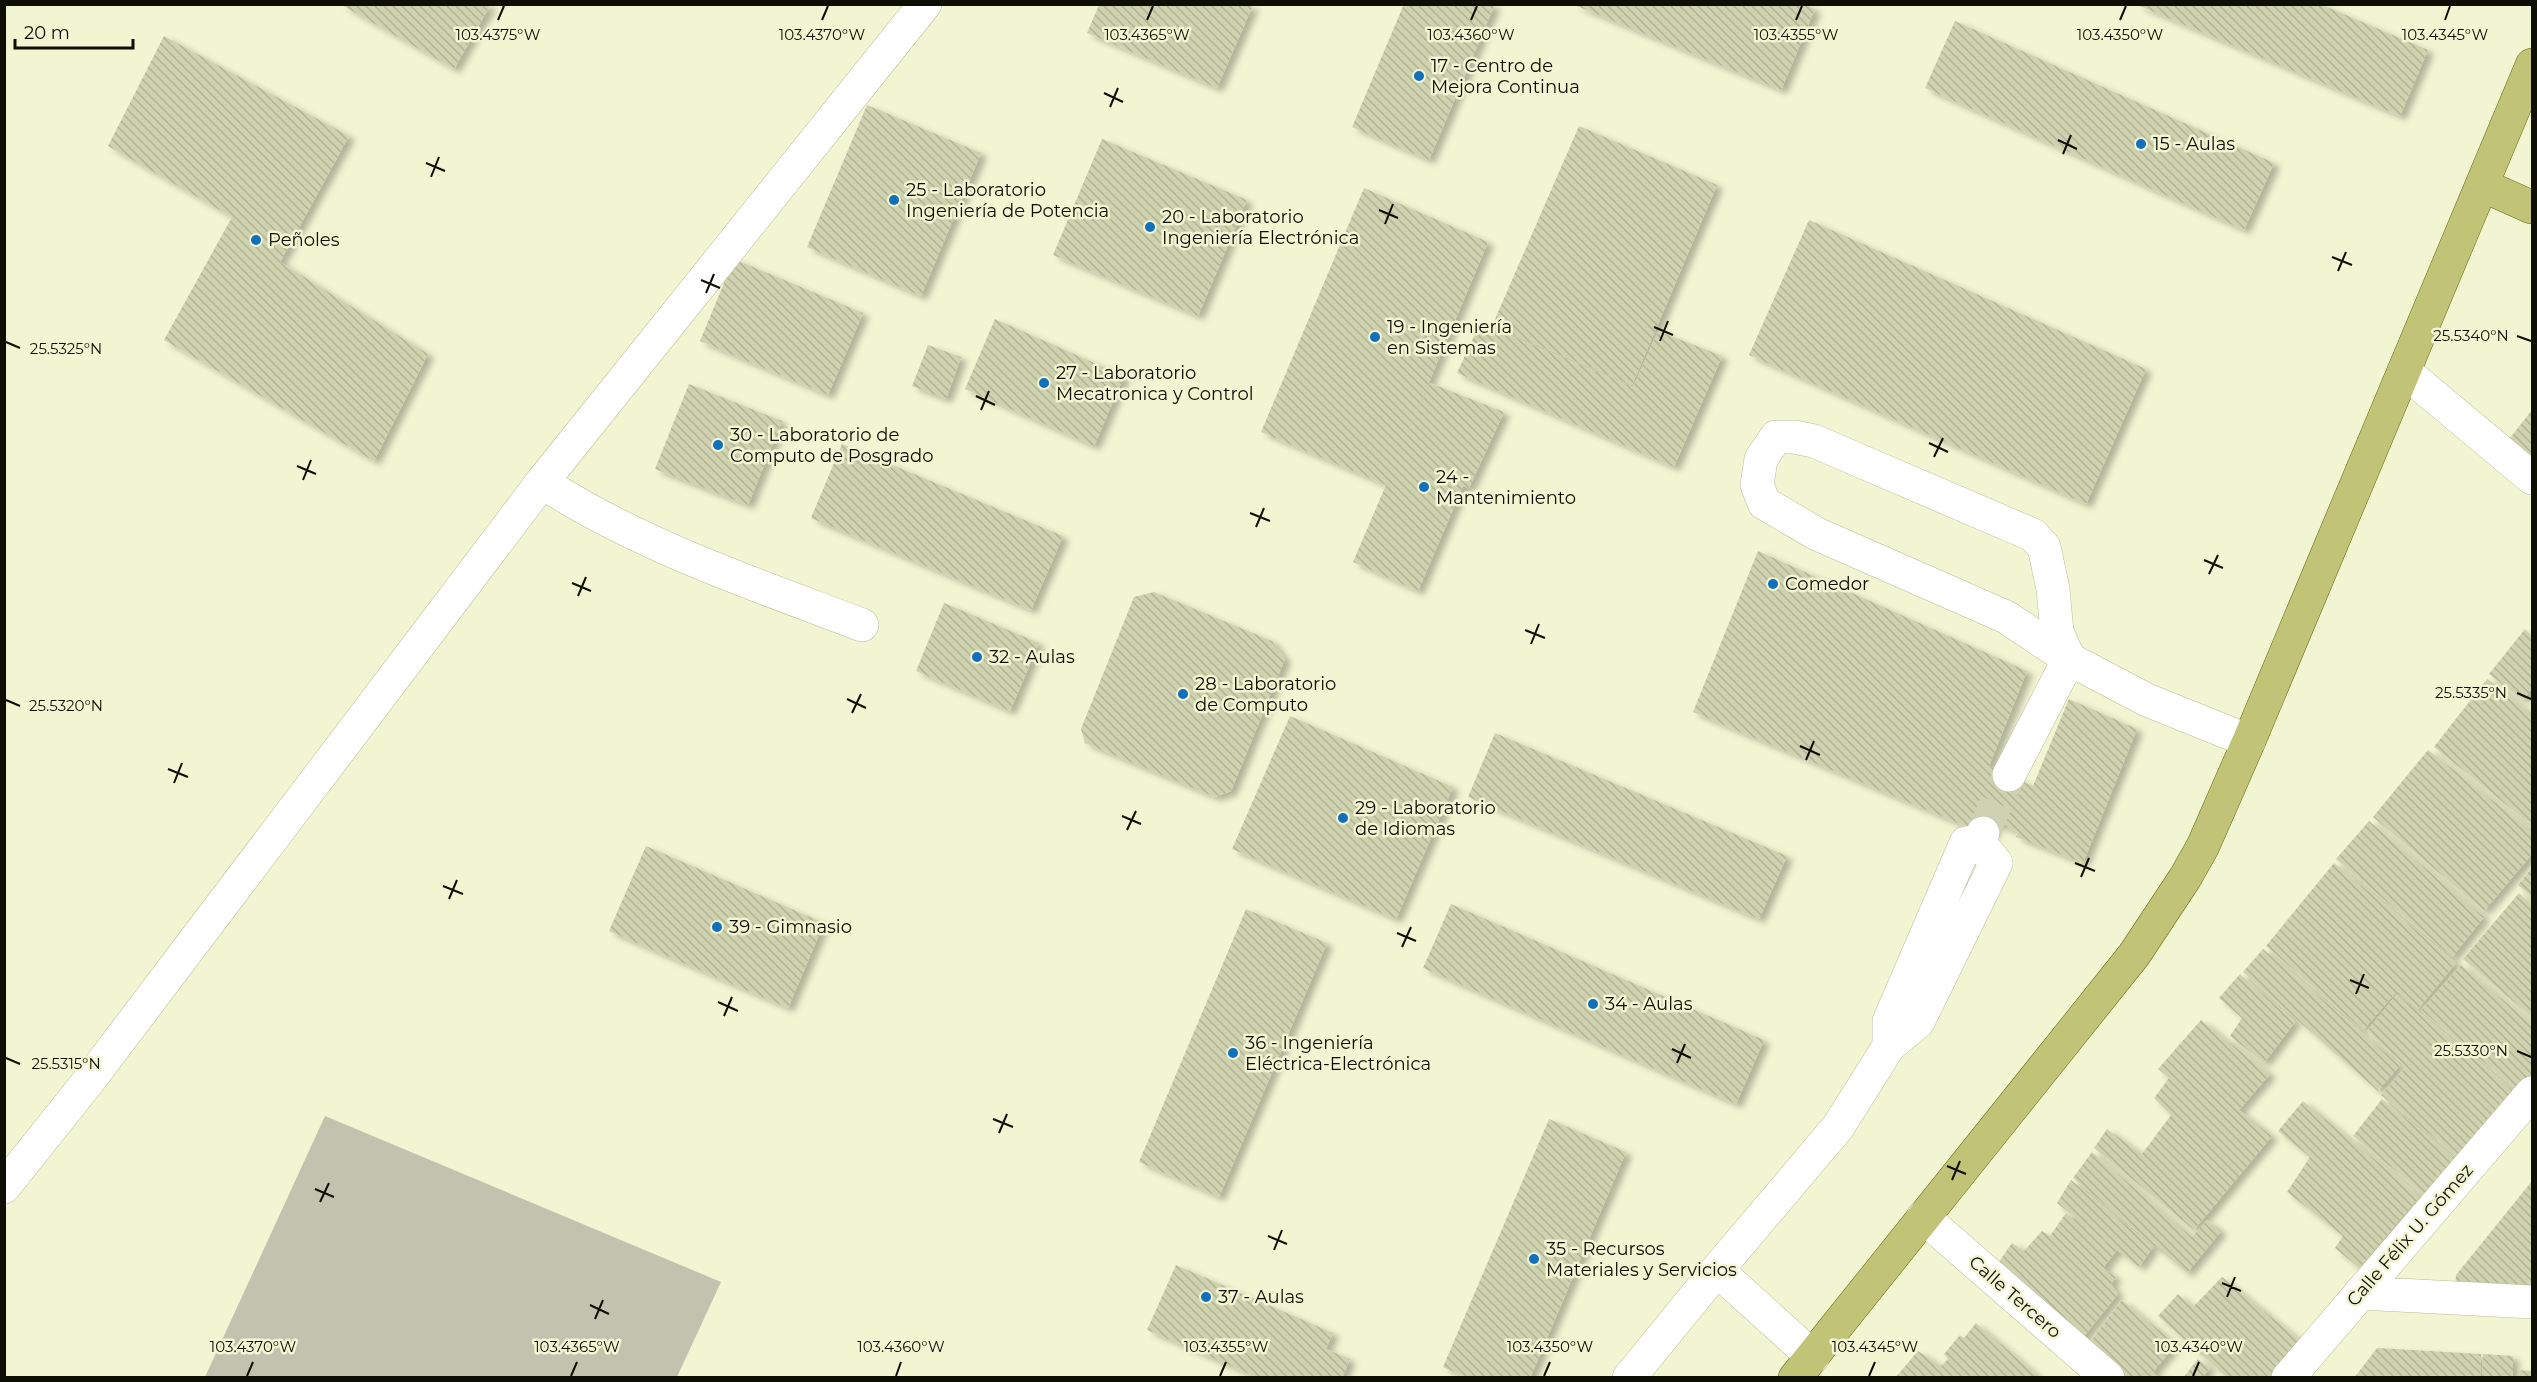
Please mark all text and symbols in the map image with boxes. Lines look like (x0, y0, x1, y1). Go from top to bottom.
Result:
scale bar (15, 12, 134, 50)
text: 20 m (24, 22, 70, 44)
text: 103.4375°W (456, 25, 541, 44)
text: 103.4370°W (779, 25, 866, 44)
text: 103.4365°W (1104, 25, 1190, 44)
text: 103.4360°W (1427, 25, 1515, 44)
text: 103.4355°W (1754, 25, 1839, 44)
text: 103.4350°W (2077, 25, 2164, 44)
text: 103.4345°W (2402, 25, 2488, 44)
place label: 17 - Centro de Mejora Continua (1431, 55, 1580, 98)
marker: 17 - Centro de Mejora Continua (1412, 69, 1426, 83)
place label: 15 - Aulas (2153, 133, 2235, 155)
marker: 15 - Aulas (2134, 137, 2148, 151)
place label: 25 - Laboratorio Ingeniería de Potencia (906, 179, 1109, 222)
marker: 25 - Laboratorio Ingeniería de Potencia (887, 193, 901, 207)
place label: 20 - Laboratorio Ingeniería Electrónica (1162, 206, 1359, 249)
marker: 20 - Laboratorio Ingeniería Electrónica (1143, 220, 1157, 234)
place label: Peñoles (268, 229, 340, 251)
marker: Peñoles (249, 233, 263, 247)
place label: 19 - Ingeniería en Sistemas (1387, 316, 1512, 359)
text: 25.5340°N (2433, 326, 2509, 345)
marker: 19 - Ingeniería en Sistemas (1368, 330, 1382, 344)
text: 25.5325°N (30, 339, 102, 358)
place label: 27 - Laboratorio Mecatronica y Control (1056, 362, 1254, 405)
marker: 27 - Laboratorio Mecatronica y Control (1037, 376, 1051, 390)
place label: 30 - Laboratorio de Computo de Posgrado (730, 424, 934, 467)
marker: 30 - Laboratorio de Computo de Posgrado (711, 438, 725, 452)
place label: 24 - Mantenimiento (1436, 466, 1576, 509)
marker: 24 - Mantenimiento (1417, 480, 1431, 494)
place label: Comedor (1785, 573, 1869, 595)
marker: Comedor (1766, 577, 1780, 591)
place label: 32 - Aulas (989, 646, 1075, 668)
marker: 32 - Aulas (970, 650, 984, 664)
place label: 28 - Laboratorio de Computo (1195, 673, 1336, 716)
text: 25.5335°N (2435, 683, 2507, 702)
marker: 28 - Laboratorio de Computo (1176, 687, 1190, 701)
text: 25.5320°N (29, 696, 103, 715)
place label: 29 - Laboratorio de Idiomas (1355, 797, 1496, 840)
marker: 29 - Laboratorio de Idiomas (1336, 811, 1350, 825)
place label: 39 - Gimnasio (729, 916, 852, 938)
marker: 39 - Gimnasio (710, 920, 724, 934)
place label: 34 - Aulas (1605, 993, 1693, 1015)
marker: 34 - Aulas (1586, 997, 1600, 1011)
place label: 36 - Ingeniería Eléctrica-Electrónica (1245, 1032, 1431, 1075)
text: 25.5330°N (2434, 1041, 2508, 1060)
marker: 36 - Ingeniería Eléctrica-Electrónica (1226, 1046, 1240, 1060)
text: 25.5315°N (31, 1054, 101, 1073)
street label: Calle Félix U. Gómez (2342, 1159, 2478, 1311)
place label: 35 - Recursos Materiales y Servicios (1546, 1238, 1737, 1281)
street label: Calle Tercero (1964, 1251, 2066, 1343)
marker: 35 - Recursos Materiales y Servicios (1527, 1252, 1541, 1266)
place label: 37 - Aulas (1218, 1286, 1304, 1308)
marker: 37 - Aulas (1199, 1290, 1213, 1304)
text: 103.4370°W (210, 1337, 297, 1356)
text: 103.4365°W (534, 1337, 620, 1356)
text: 103.4360°W (857, 1337, 945, 1356)
text: 103.4355°W (1184, 1337, 1269, 1356)
text: 103.4350°W (1507, 1337, 1594, 1356)
text: 103.4345°W (1832, 1337, 1918, 1356)
text: 103.4340°W (2155, 1337, 2243, 1356)

